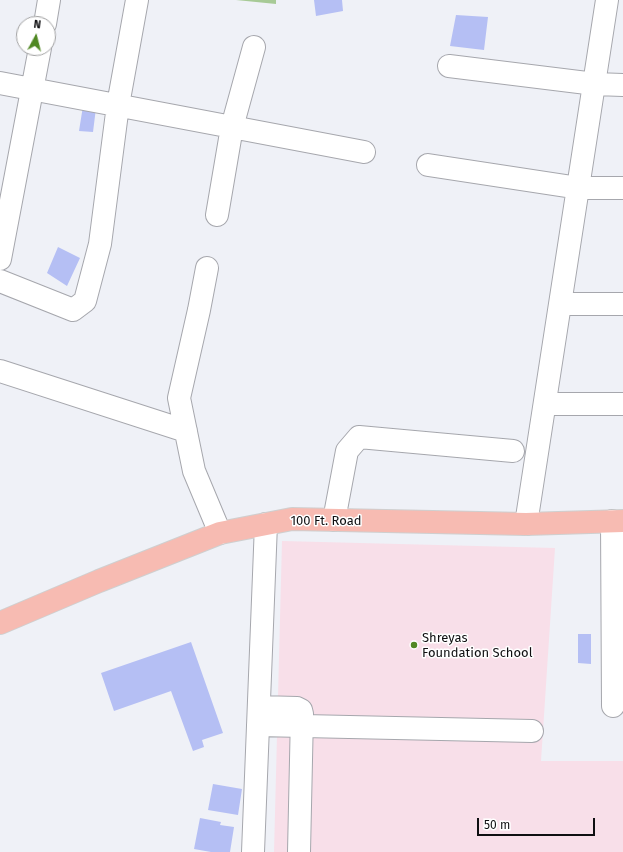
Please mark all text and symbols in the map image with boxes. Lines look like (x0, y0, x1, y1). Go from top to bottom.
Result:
north arrow (16, 16, 56, 56)
text: N (33, 18, 42, 31)
street label: 100 Ft. Road (290, 513, 362, 529)
place label: Shreyas Foundation School (422, 630, 532, 661)
marker: Shreyas Foundation School (409, 640, 419, 650)
scale bar (479, 810, 597, 836)
text: 50 m (484, 818, 510, 832)

